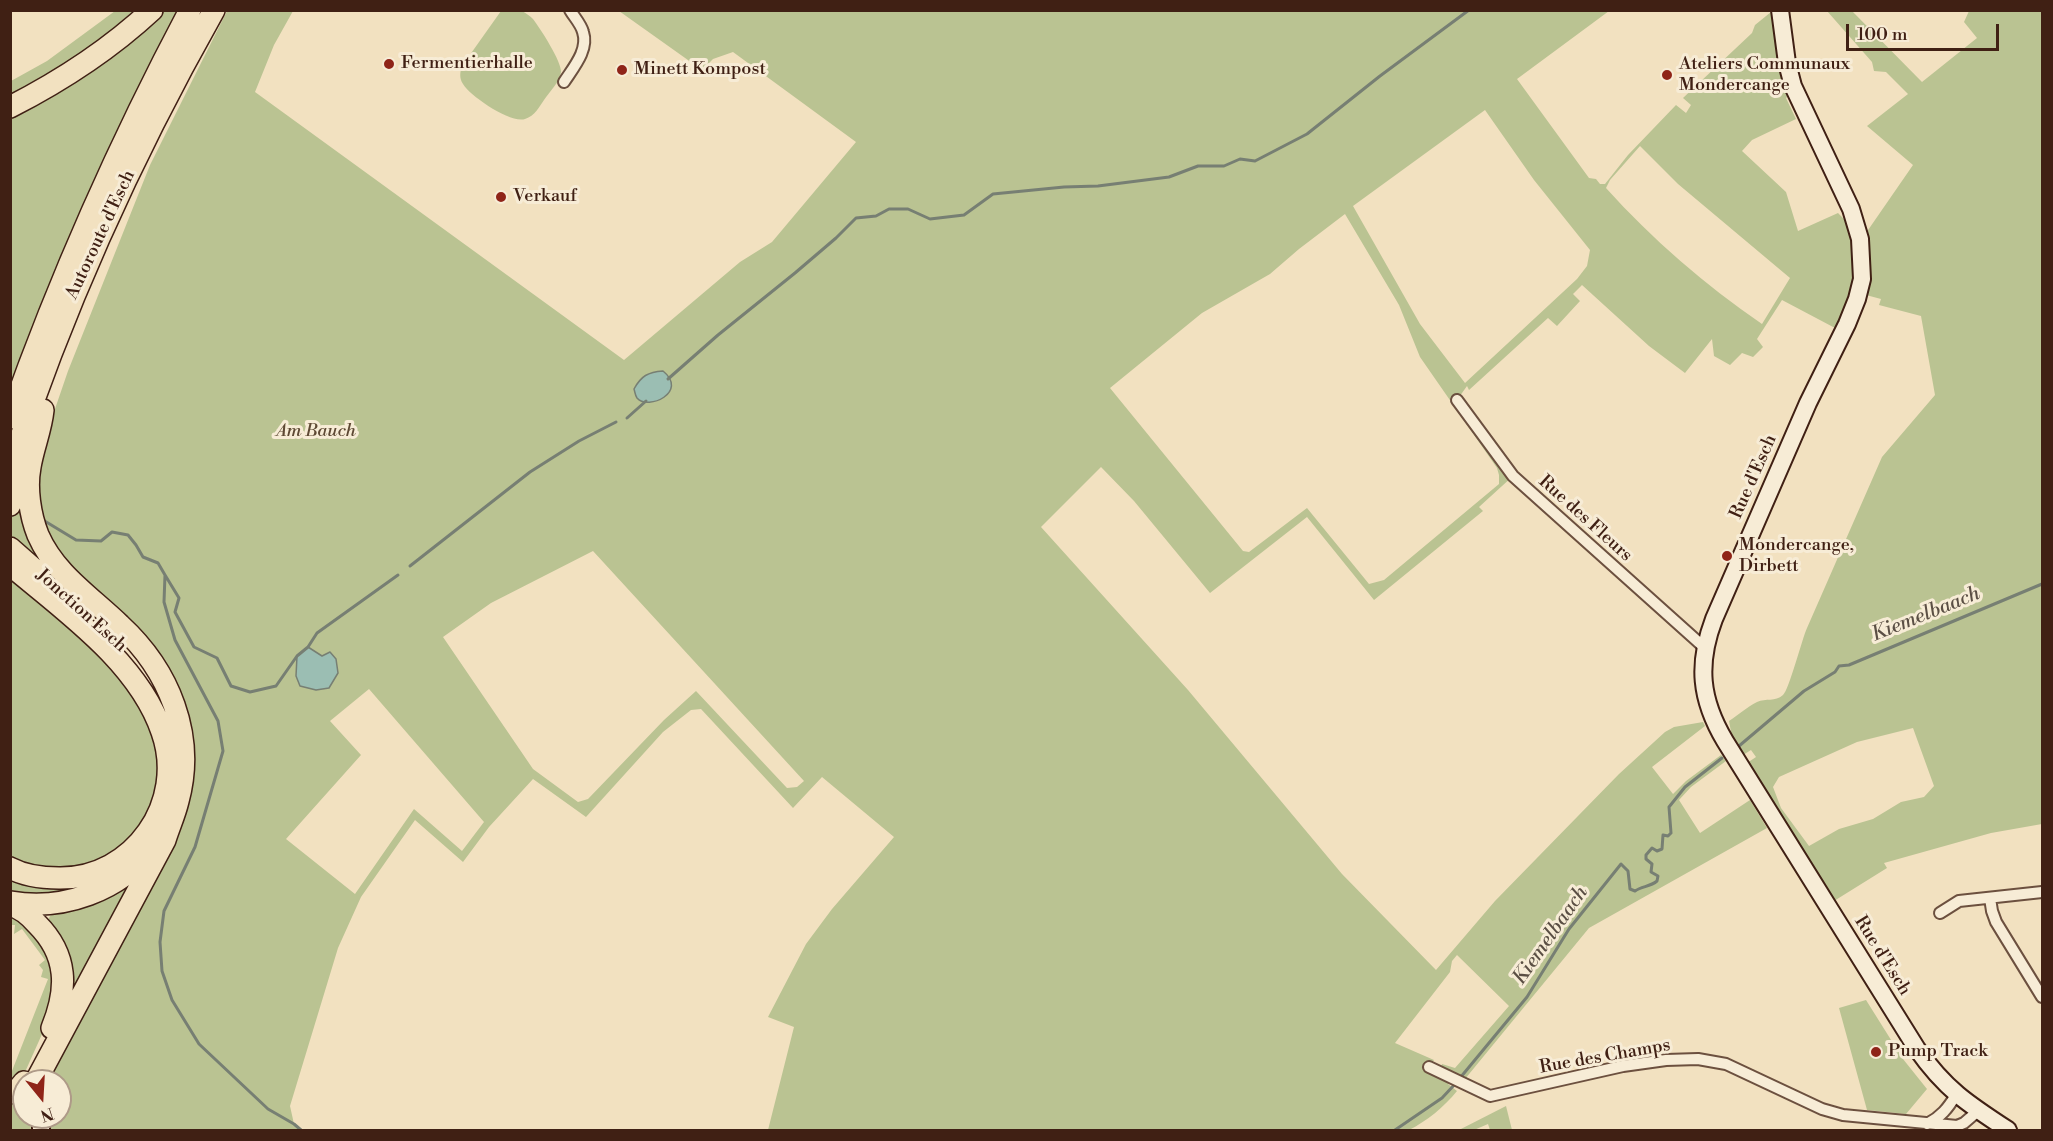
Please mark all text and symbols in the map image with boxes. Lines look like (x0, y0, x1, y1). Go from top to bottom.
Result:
scale bar (1849, 12, 2002, 50)
text: 100 m (1857, 23, 1908, 46)
place label: Fermentierhalle (401, 53, 533, 75)
place label: Ateliers Communaux Mondercange (1679, 54, 1850, 97)
marker: Fermentierhalle (382, 57, 396, 71)
place label: Minett Kompost (634, 59, 766, 81)
marker: Minett Kompost (615, 63, 629, 77)
marker: Ateliers Communaux Mondercange (1660, 68, 1674, 82)
street label: Autoroute d'Esch (62, 167, 140, 303)
place label: Verkauf (513, 186, 577, 208)
marker: Verkauf (494, 190, 508, 204)
park label: Am Bauch (276, 421, 356, 443)
street label: Rue d'Esch (1726, 432, 1782, 522)
street label: Rue des Fleurs (1534, 471, 1636, 567)
place label: Mondercange, Dirbett (1739, 535, 1854, 578)
marker: Mondercange, Dirbett (1720, 549, 1734, 563)
street label: Jonction Esch (31, 565, 131, 657)
water label: Kiemelbaach (1868, 582, 1984, 648)
water label: Kiemelbaach (1508, 882, 1594, 990)
street label: Rue d'Esch (1849, 912, 1915, 1000)
street label: Rue des Champs (1538, 1035, 1672, 1079)
place label: Pump Track (1888, 1041, 1988, 1063)
marker: Pump Track (1869, 1045, 1883, 1059)
north arrow (12, 1069, 72, 1129)
text: N (38, 1103, 56, 1126)

